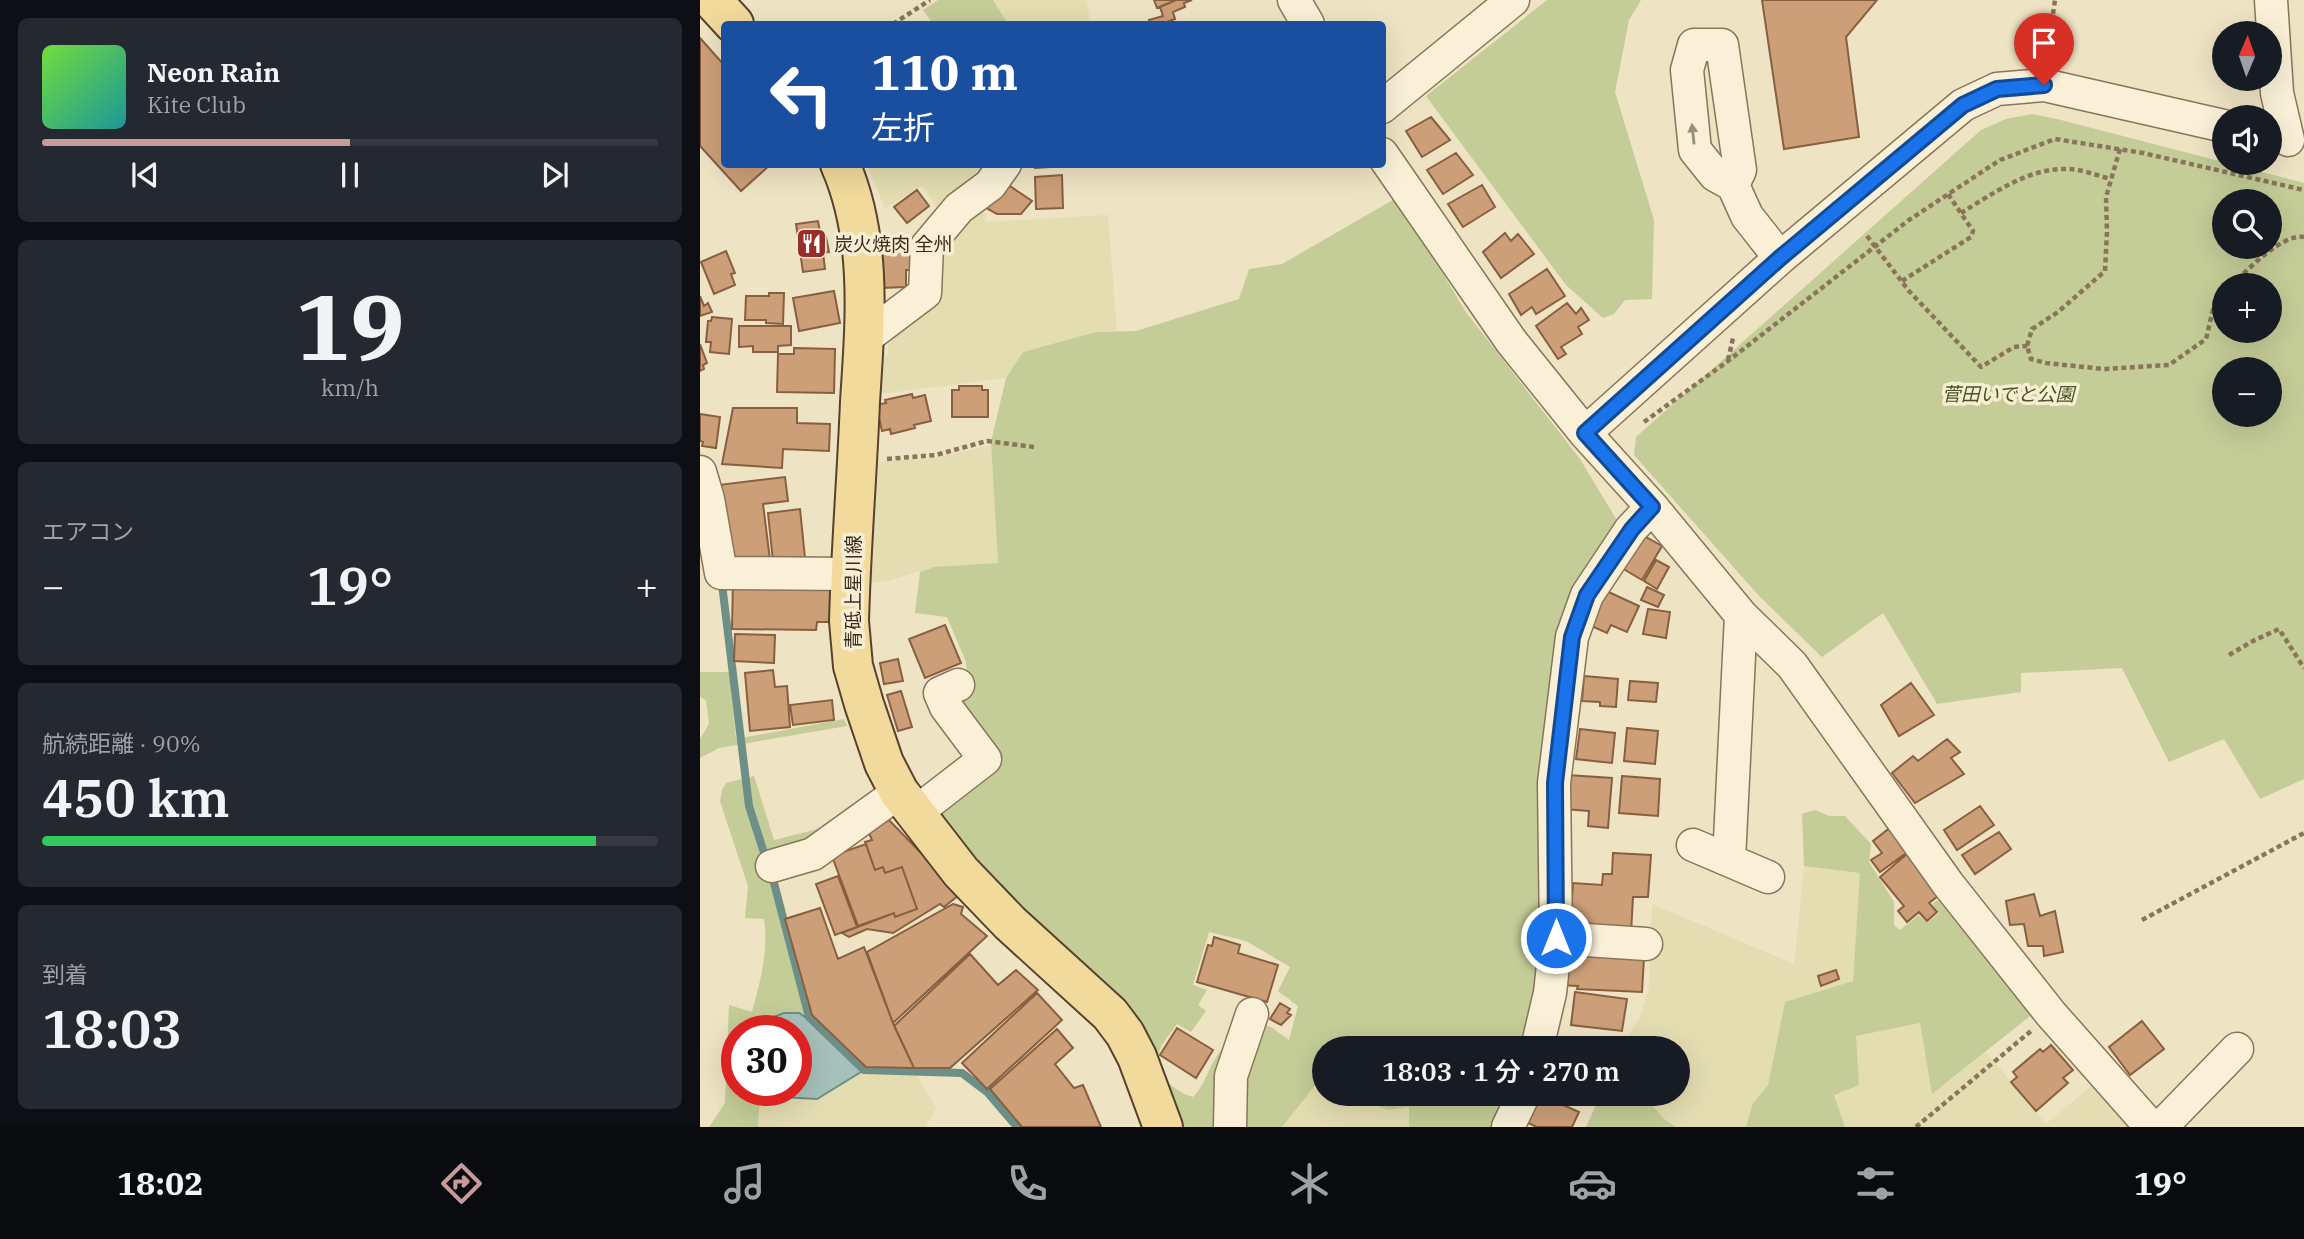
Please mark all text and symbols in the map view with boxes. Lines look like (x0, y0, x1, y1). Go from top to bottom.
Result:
pin (2014, 13, 2074, 85)
north arrow (2212, 21, 2282, 91)
map controls (2212, 21, 2282, 427)
icon: arrive (2025, 24, 2063, 62)
text: 110 m (871, 40, 1018, 103)
icon: left (756, 49, 847, 140)
text: Neon Rain (147, 55, 280, 89)
text: Kite Club (147, 89, 246, 119)
button: sound (2212, 105, 2282, 175)
text: 左折 (871, 106, 935, 148)
one-way arrow (1688, 123, 1699, 145)
icon: previous (126, 156, 164, 194)
icon: pause (331, 156, 369, 194)
icon: next (536, 156, 574, 194)
button: search (2212, 189, 2282, 259)
restaurant icon: 炭火焼肉 全州 (794, 227, 828, 261)
place label: 炭火焼肉 全州 (834, 232, 952, 256)
text: 19 (295, 267, 405, 385)
button: + (2212, 273, 2282, 343)
button: − (2212, 357, 2282, 427)
text: km/h (321, 372, 379, 402)
park label: 菅田いでと公園 (1942, 382, 2077, 406)
text: エアコン (42, 516, 134, 546)
street label: 青砥上星川線 (841, 535, 865, 649)
text: 19° (307, 552, 393, 619)
text: − (42, 561, 65, 610)
text: + (635, 561, 658, 610)
text: 航続距離 · 90% (42, 728, 201, 758)
text: 450 km (42, 764, 230, 831)
position arrow (1519, 901, 1593, 975)
text: 到着 (42, 959, 88, 989)
text: 18:03 (42, 995, 182, 1062)
speed limit sign: 30 (721, 1015, 812, 1106)
text: 18:03 · 1 分 · 270 m (1382, 1054, 1620, 1088)
icon: directions (437, 1159, 486, 1208)
icon: music (720, 1159, 769, 1208)
icon: phone (1003, 1159, 1052, 1208)
icon: climate (1285, 1159, 1334, 1208)
icon: car (1568, 1159, 1617, 1208)
icon: filters (1851, 1159, 1900, 1208)
text: 18:02 (117, 1162, 203, 1204)
text: 19° (2134, 1162, 2187, 1204)

